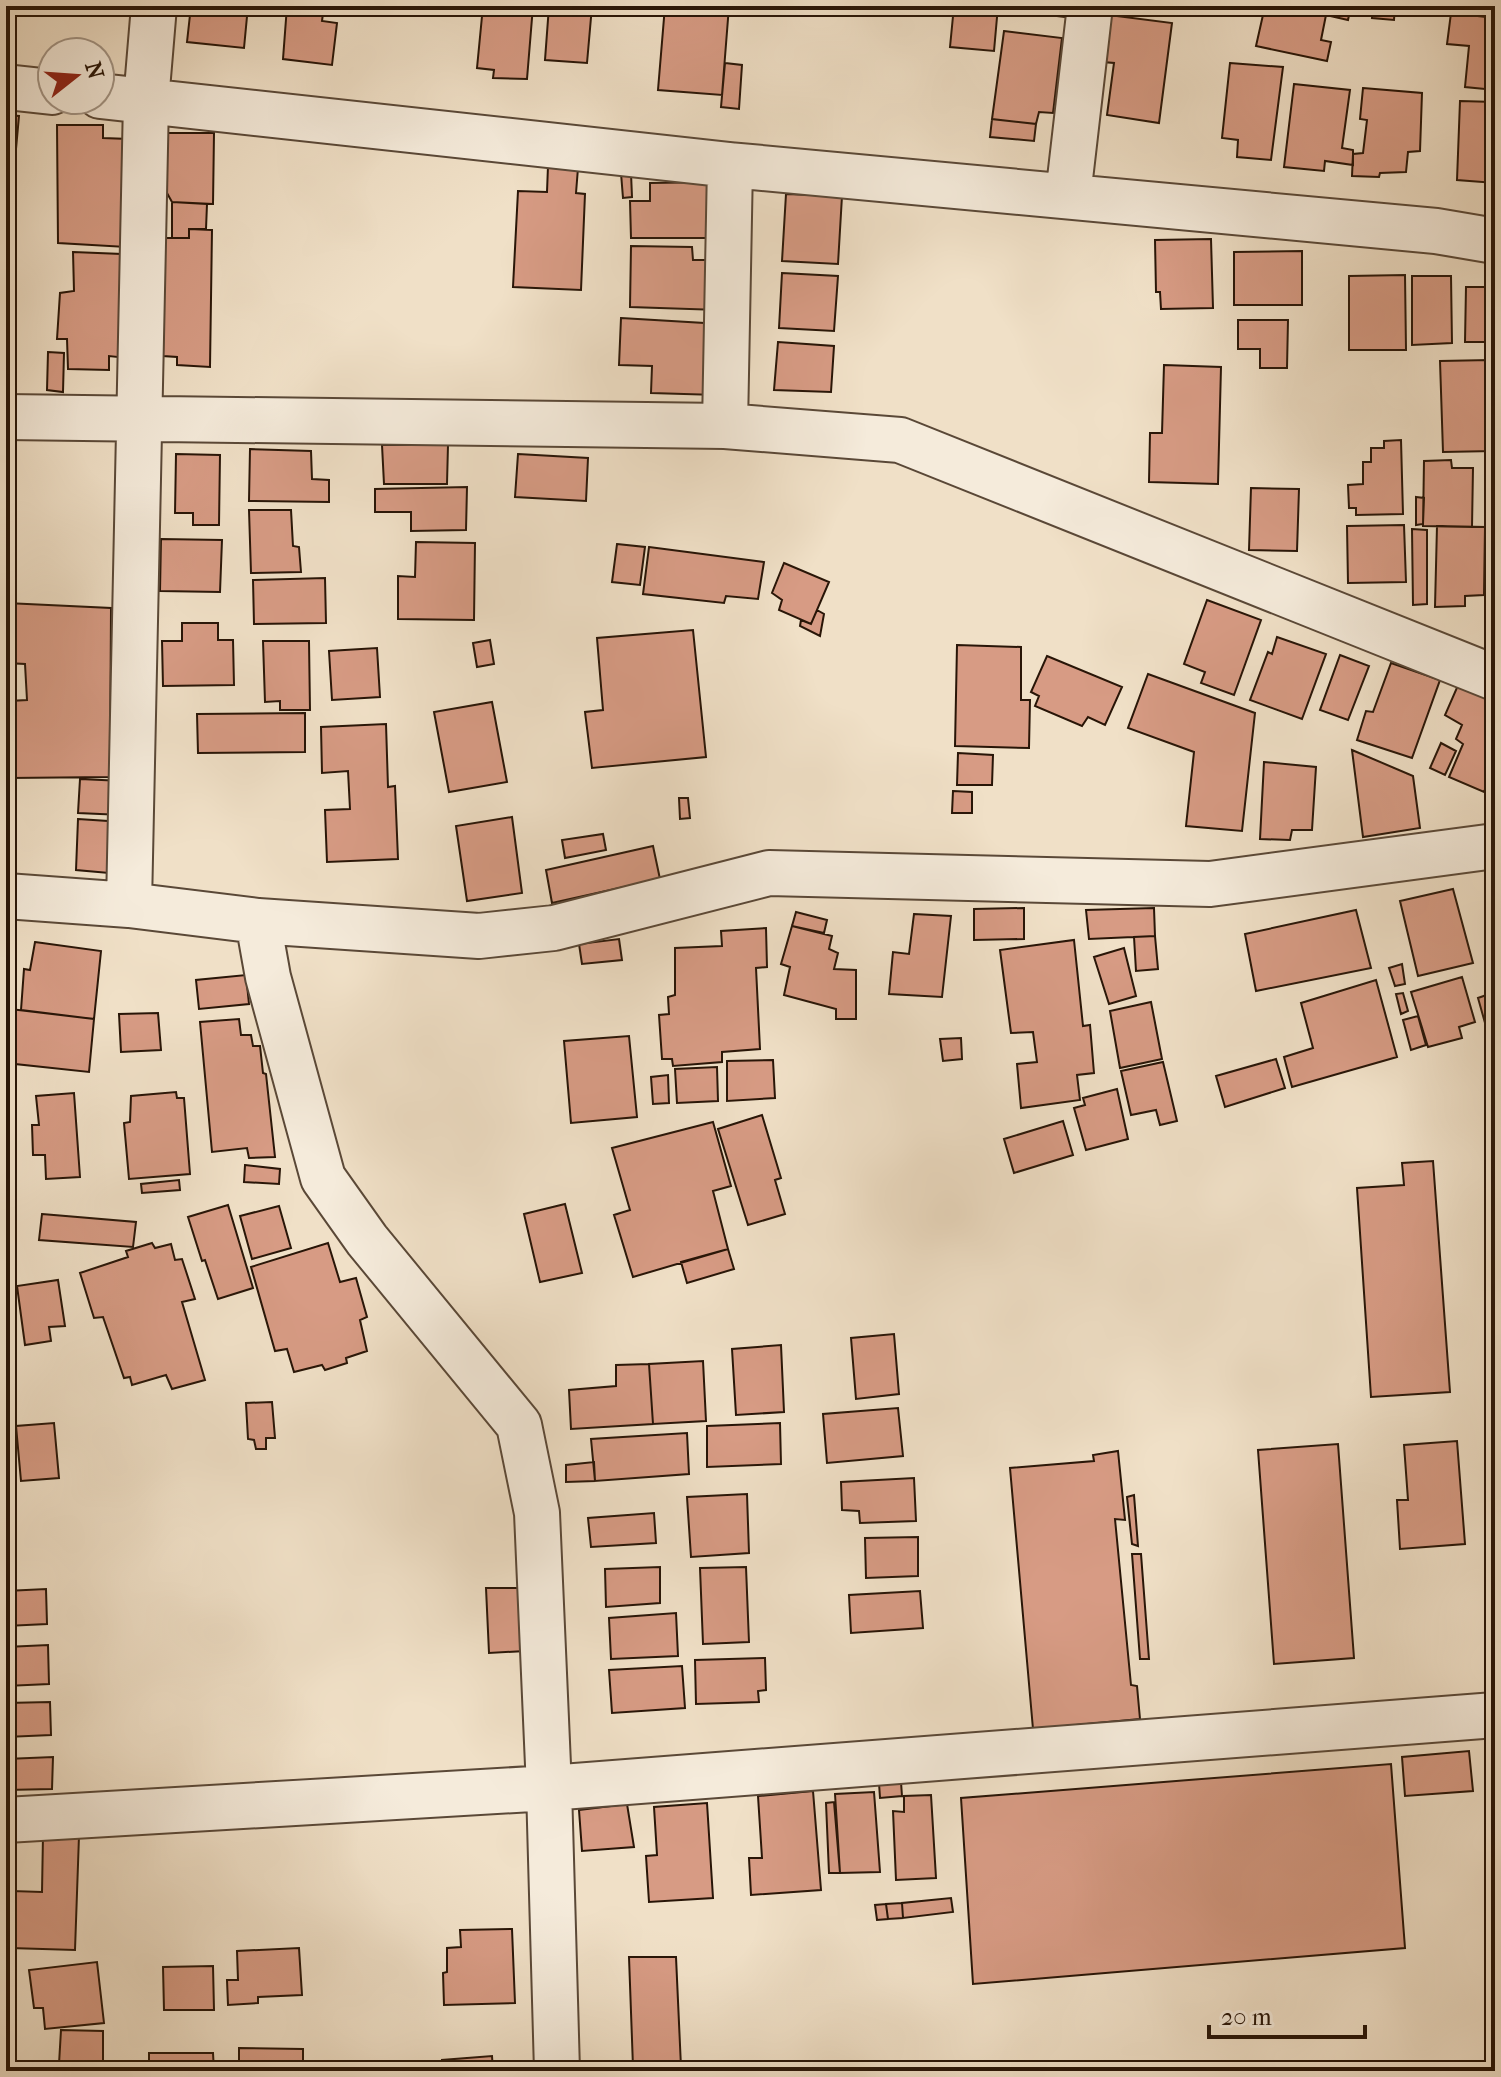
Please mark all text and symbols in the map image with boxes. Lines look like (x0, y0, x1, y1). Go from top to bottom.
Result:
north arrow (36, 36, 116, 116)
text: N (79, 59, 109, 83)
scale bar (1209, 1989, 1365, 2039)
text: 20 m (1221, 2003, 1272, 2031)

